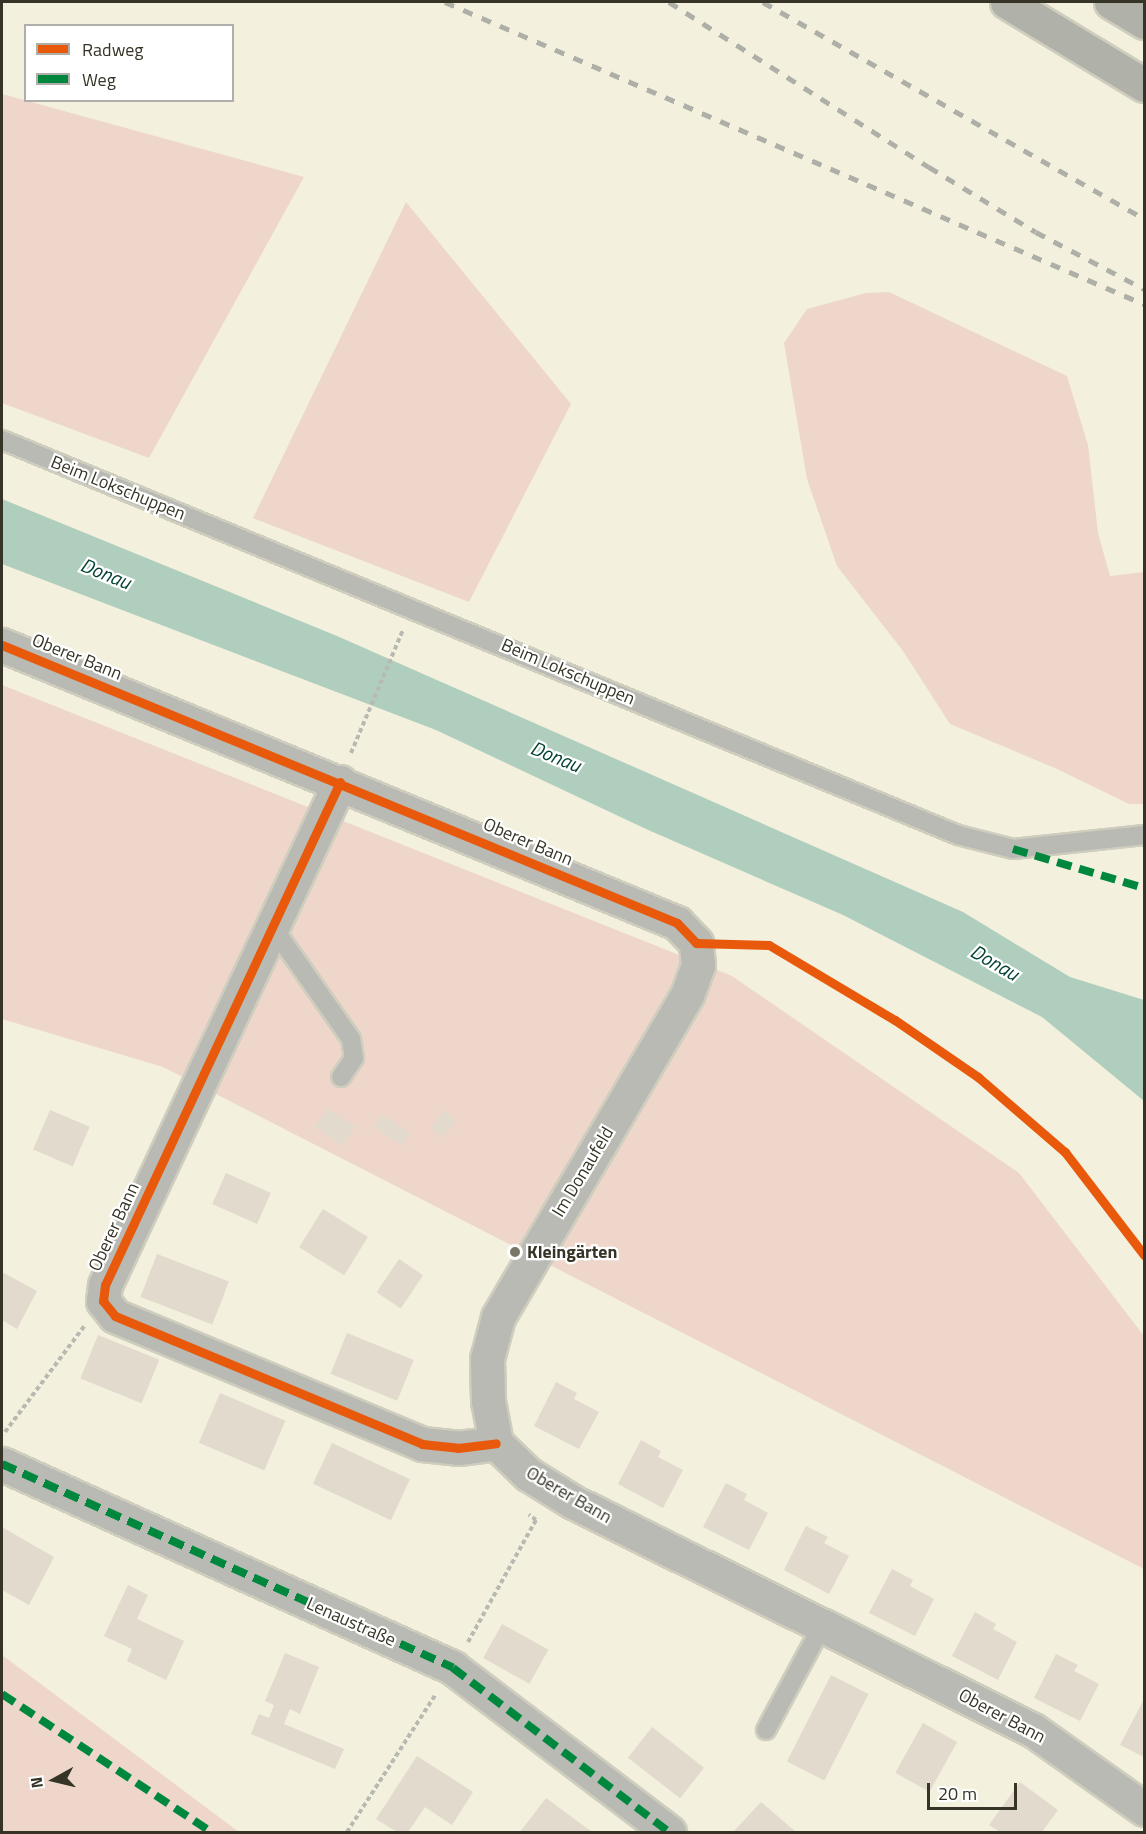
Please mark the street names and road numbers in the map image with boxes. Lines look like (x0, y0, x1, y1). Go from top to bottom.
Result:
street label: Beim Lokschuppen (48, 451, 188, 525)
street label: Oberer Bann (29, 629, 125, 685)
street label: Beim Lokschuppen (498, 634, 638, 710)
street label: Oberer Bann (480, 813, 576, 871)
street label: Im Donaufeld (548, 1123, 618, 1221)
street label: Oberer Bann (84, 1179, 144, 1275)
street label: Oberer Bann (522, 1462, 616, 1528)
street label: Lenaustraße (303, 1593, 399, 1651)
street label: Oberer Bann (955, 1684, 1049, 1748)

